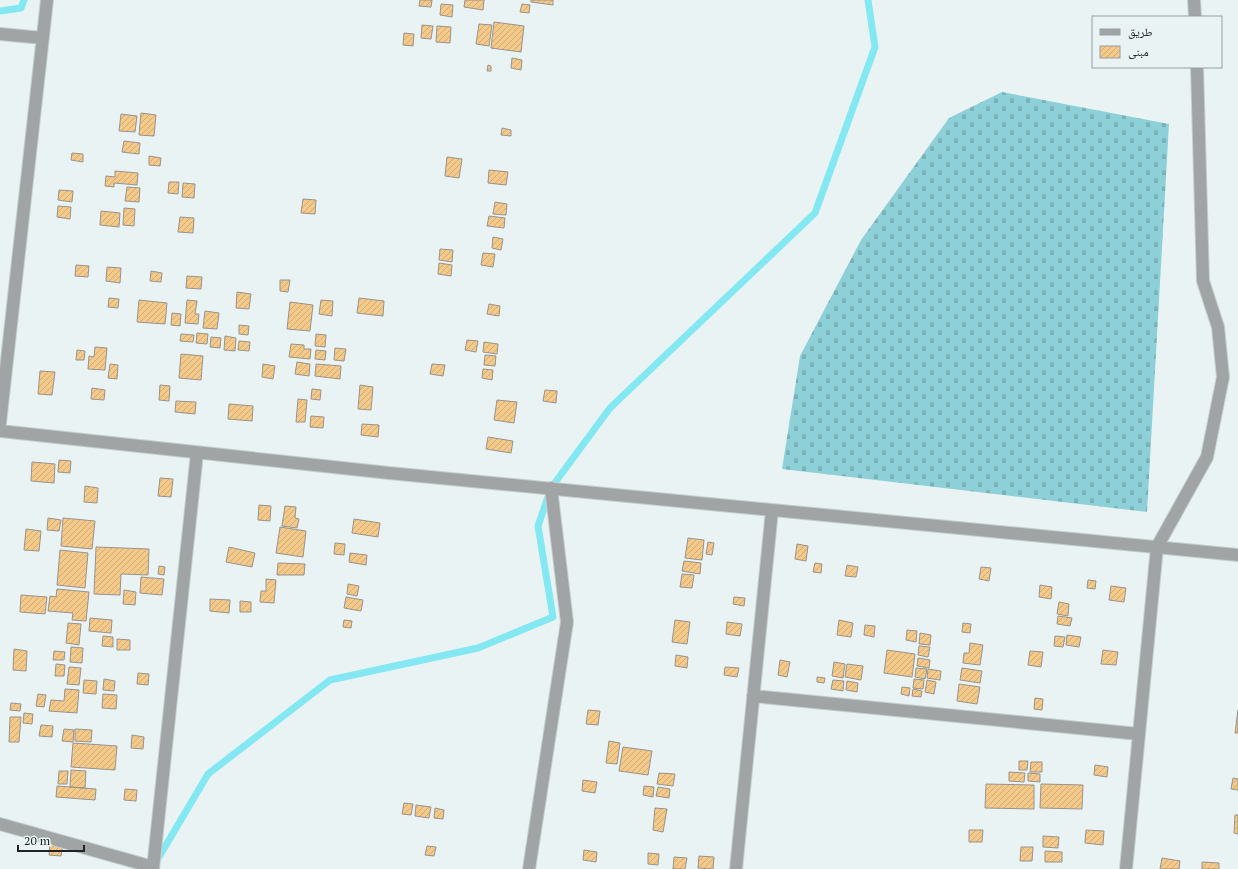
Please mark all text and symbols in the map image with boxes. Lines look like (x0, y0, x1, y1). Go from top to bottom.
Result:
legend (1092, 16, 1222, 68)
text: طريق (1128, 24, 1153, 39)
text: مبنى (1128, 44, 1149, 59)
scale bar (18, 827, 84, 853)
text: 20 m (24, 833, 51, 848)

